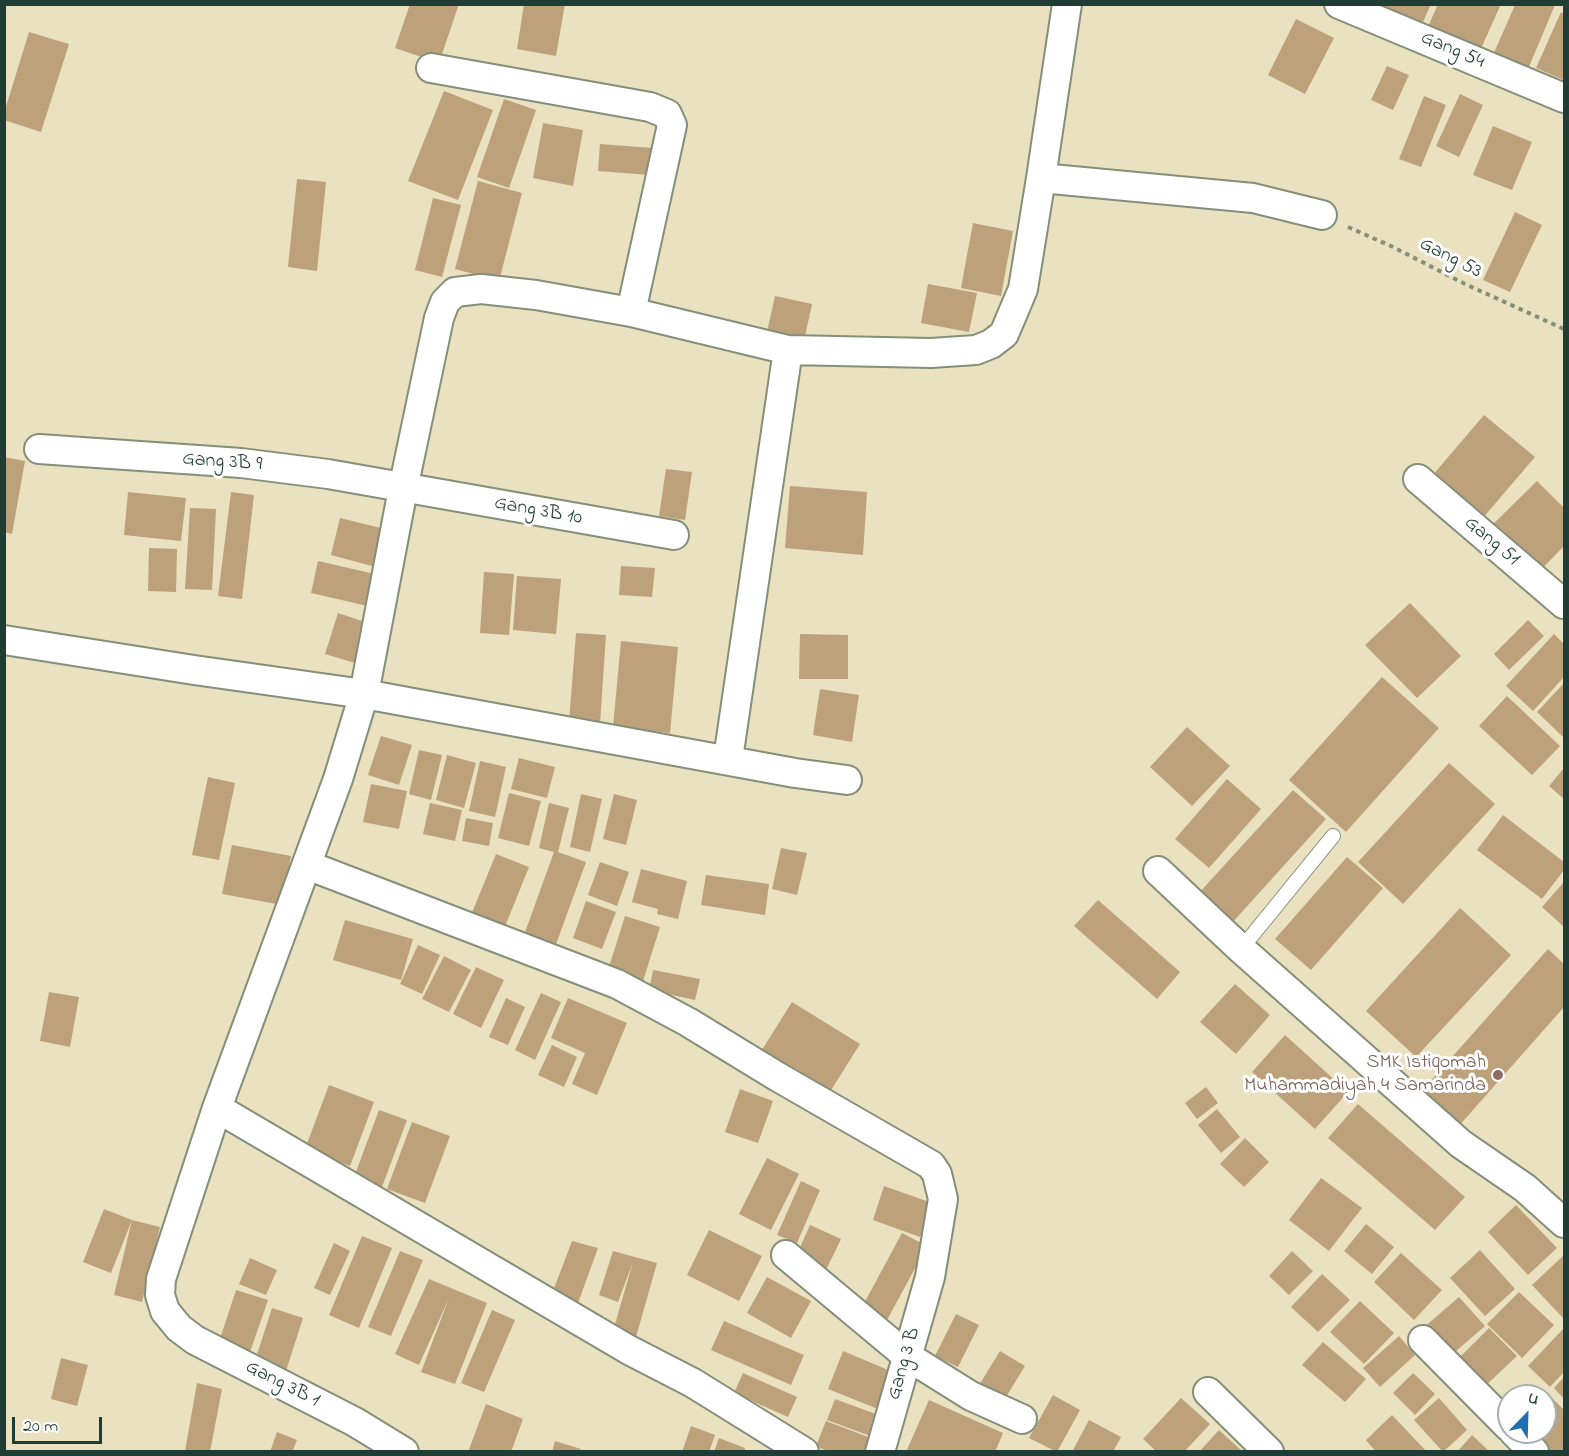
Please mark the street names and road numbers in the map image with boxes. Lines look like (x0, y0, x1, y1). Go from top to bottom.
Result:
street label: Gang 54 (1417, 27, 1487, 75)
street label: Gang 53 (1415, 233, 1485, 285)
street label: Gang 3B 9 (181, 448, 263, 478)
street label: Gang 3B 10 (492, 492, 584, 532)
street label: Gang 51 (1458, 512, 1524, 572)
street label: Gang 3 B (883, 1325, 927, 1403)
street label: Gang 3B 1 (241, 1356, 323, 1414)

